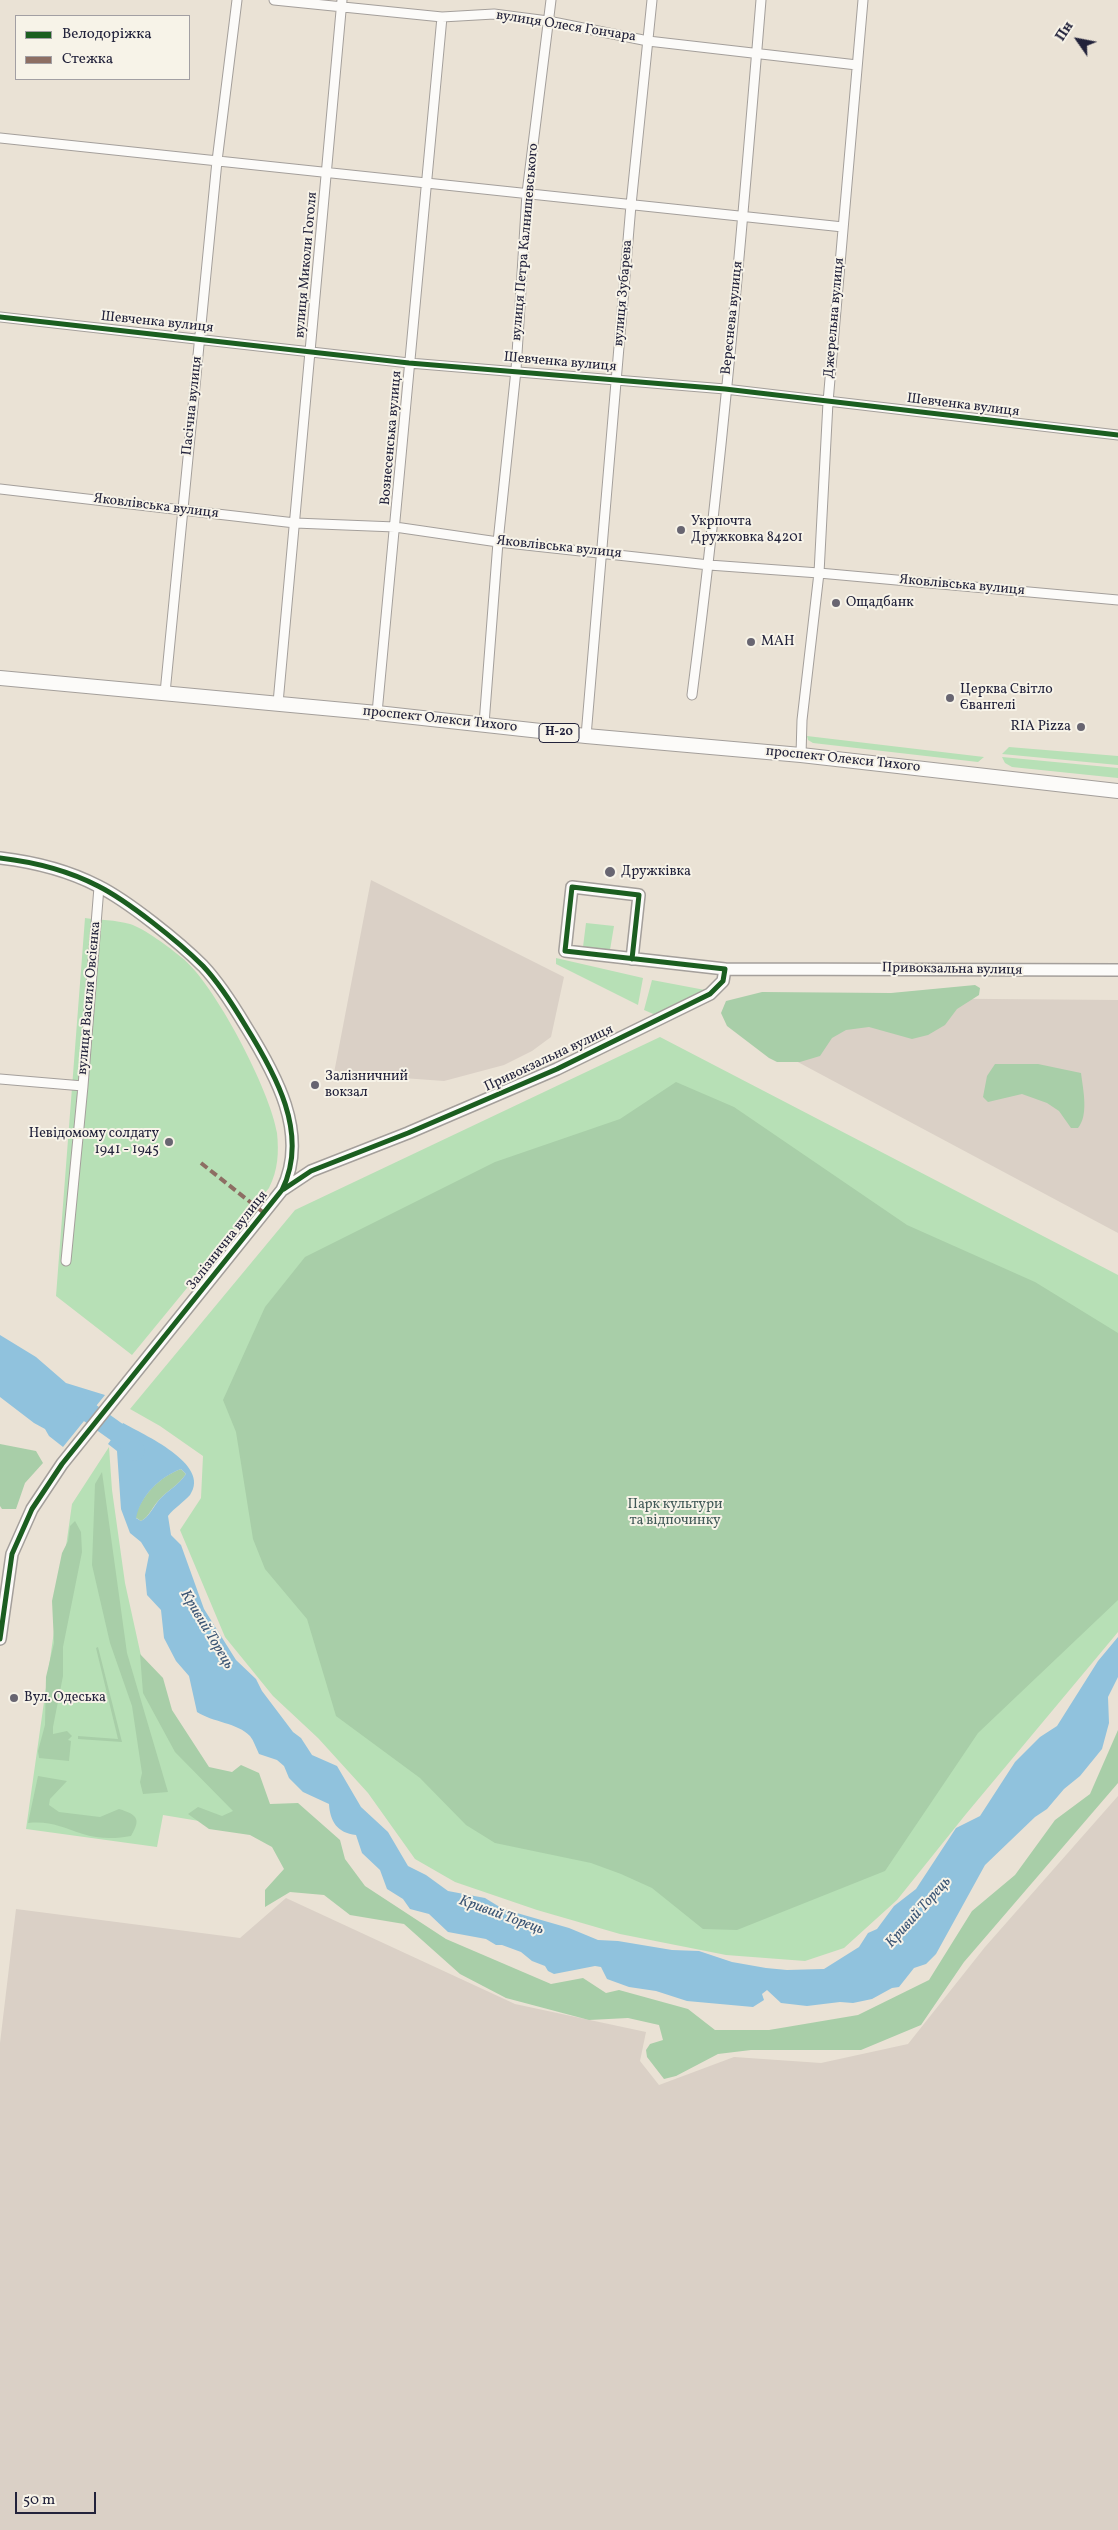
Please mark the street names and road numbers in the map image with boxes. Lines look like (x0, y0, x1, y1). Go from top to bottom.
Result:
street label: вулиця Олеся Гончара (495, 8, 637, 46)
street label: вулиця Петра Калнишевського (509, 143, 543, 341)
street label: вулиця Миколи Гоголя (292, 191, 322, 339)
street label: вулиця Зубарева (611, 239, 637, 347)
street label: Джерельна вулиця (821, 257, 849, 379)
street label: Вереснева вулиця (719, 260, 747, 376)
street label: Шевченка вулиця (100, 309, 214, 337)
street label: Шевченка вулиця (503, 350, 617, 376)
street label: Пасічна вулиця (179, 356, 207, 456)
street label: Вознесенська вулиця (378, 370, 406, 506)
street label: Шевченка вулиця (906, 391, 1020, 421)
street label: Яковлівська вулиця (93, 491, 219, 523)
street label: Яковлівська вулиця (496, 533, 622, 563)
street label: Яковлівська вулиця (899, 572, 1025, 600)
street label: проспект Олекси Тихого (362, 704, 518, 736)
road number: Н-20 (539, 724, 579, 742)
street label: проспект Олекси Тихого (765, 744, 921, 776)
street label: вулиця Василя Овсієнка (75, 921, 105, 1075)
street label: Привокзальна вулиця (882, 960, 1022, 980)
street label: Привокзальна вулиця (482, 1022, 616, 1096)
street label: Залізнична вулиця (184, 1188, 272, 1294)

